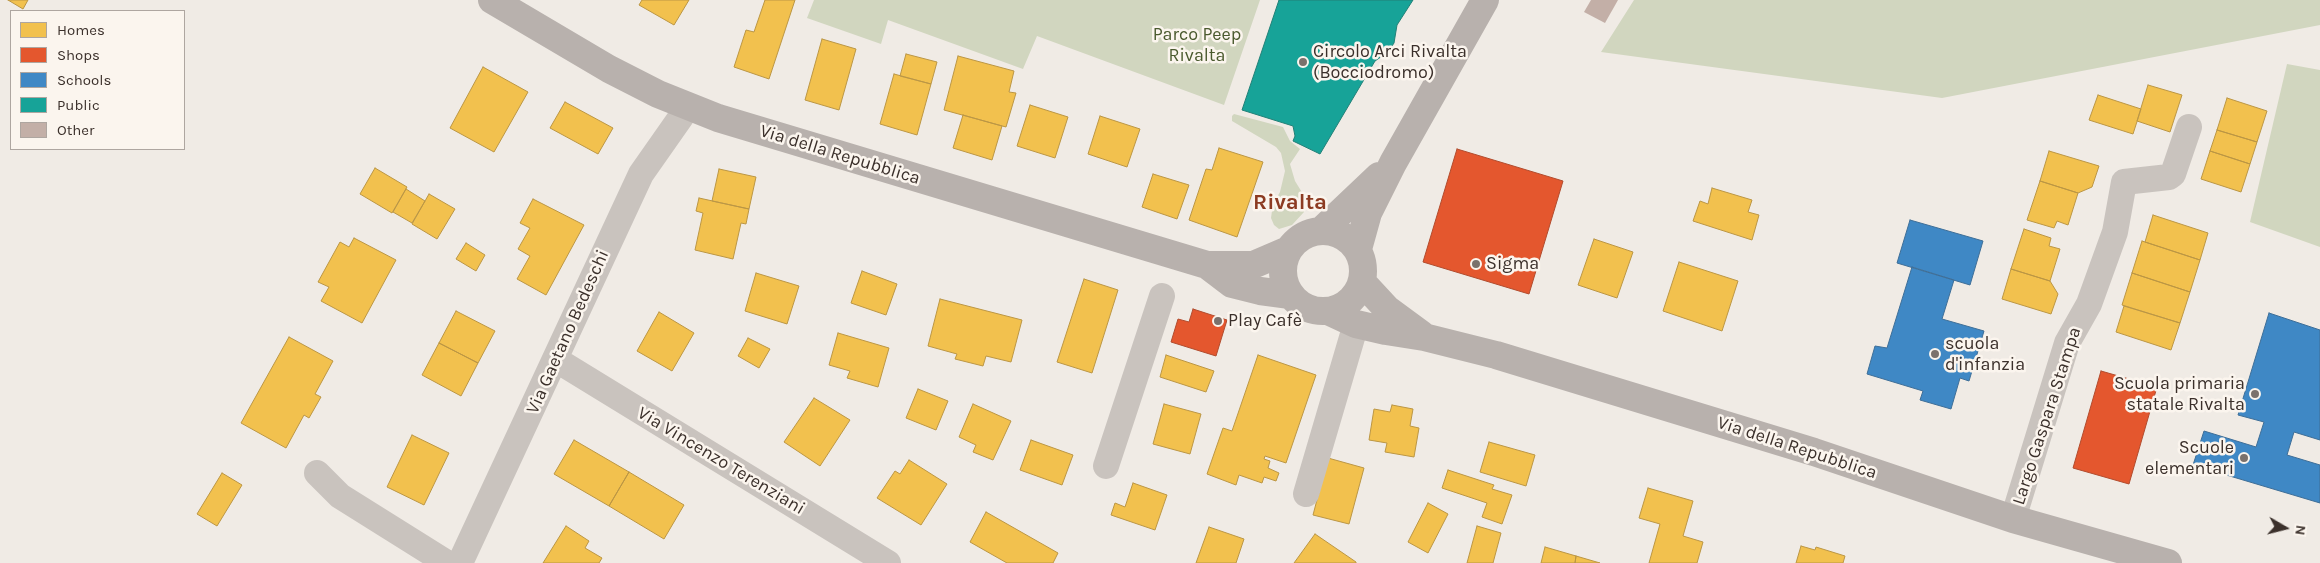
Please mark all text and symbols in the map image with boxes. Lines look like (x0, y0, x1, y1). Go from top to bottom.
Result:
legend (10, 10, 185, 150)
text: Homes (57, 21, 105, 39)
park label: Parco Peep Rivalta (1153, 24, 1241, 66)
place label: Circolo Arci Rivalta (Bocciodromo) (1313, 41, 1467, 84)
text: Shops (57, 46, 100, 64)
marker: Circolo Arci Rivalta (Bocciodromo) (1297, 56, 1309, 68)
text: Schools (57, 71, 111, 89)
text: Public (57, 96, 100, 114)
street label: Via della Repubblica (757, 120, 923, 190)
text: Other (57, 121, 95, 139)
district label: Rivalta (1253, 190, 1327, 216)
street label: Via Gaetano Bedeschi (522, 247, 614, 417)
place label: Sigma (1486, 253, 1539, 275)
marker: Sigma (1470, 258, 1482, 270)
place label: Play Cafè (1228, 310, 1302, 332)
marker: Play Cafè (1212, 315, 1224, 327)
street label: Largo Gaspara Stampa (2008, 324, 2086, 508)
place label: scuola d'infanzia (1945, 333, 2025, 376)
marker: scuola d'infanzia (1929, 348, 1941, 360)
place label: Scuola primaria statale Rivalta (2114, 373, 2245, 416)
marker: Scuola primaria statale Rivalta (2249, 388, 2261, 400)
street label: Via Vincenzo Terenziani (633, 402, 809, 520)
street label: Via della Repubblica (1715, 412, 1879, 484)
place label: Scuole elementari (2145, 437, 2234, 479)
marker: Scuole elementari (2238, 452, 2250, 464)
north arrow (2260, 503, 2310, 553)
text: N (2291, 524, 2309, 536)

